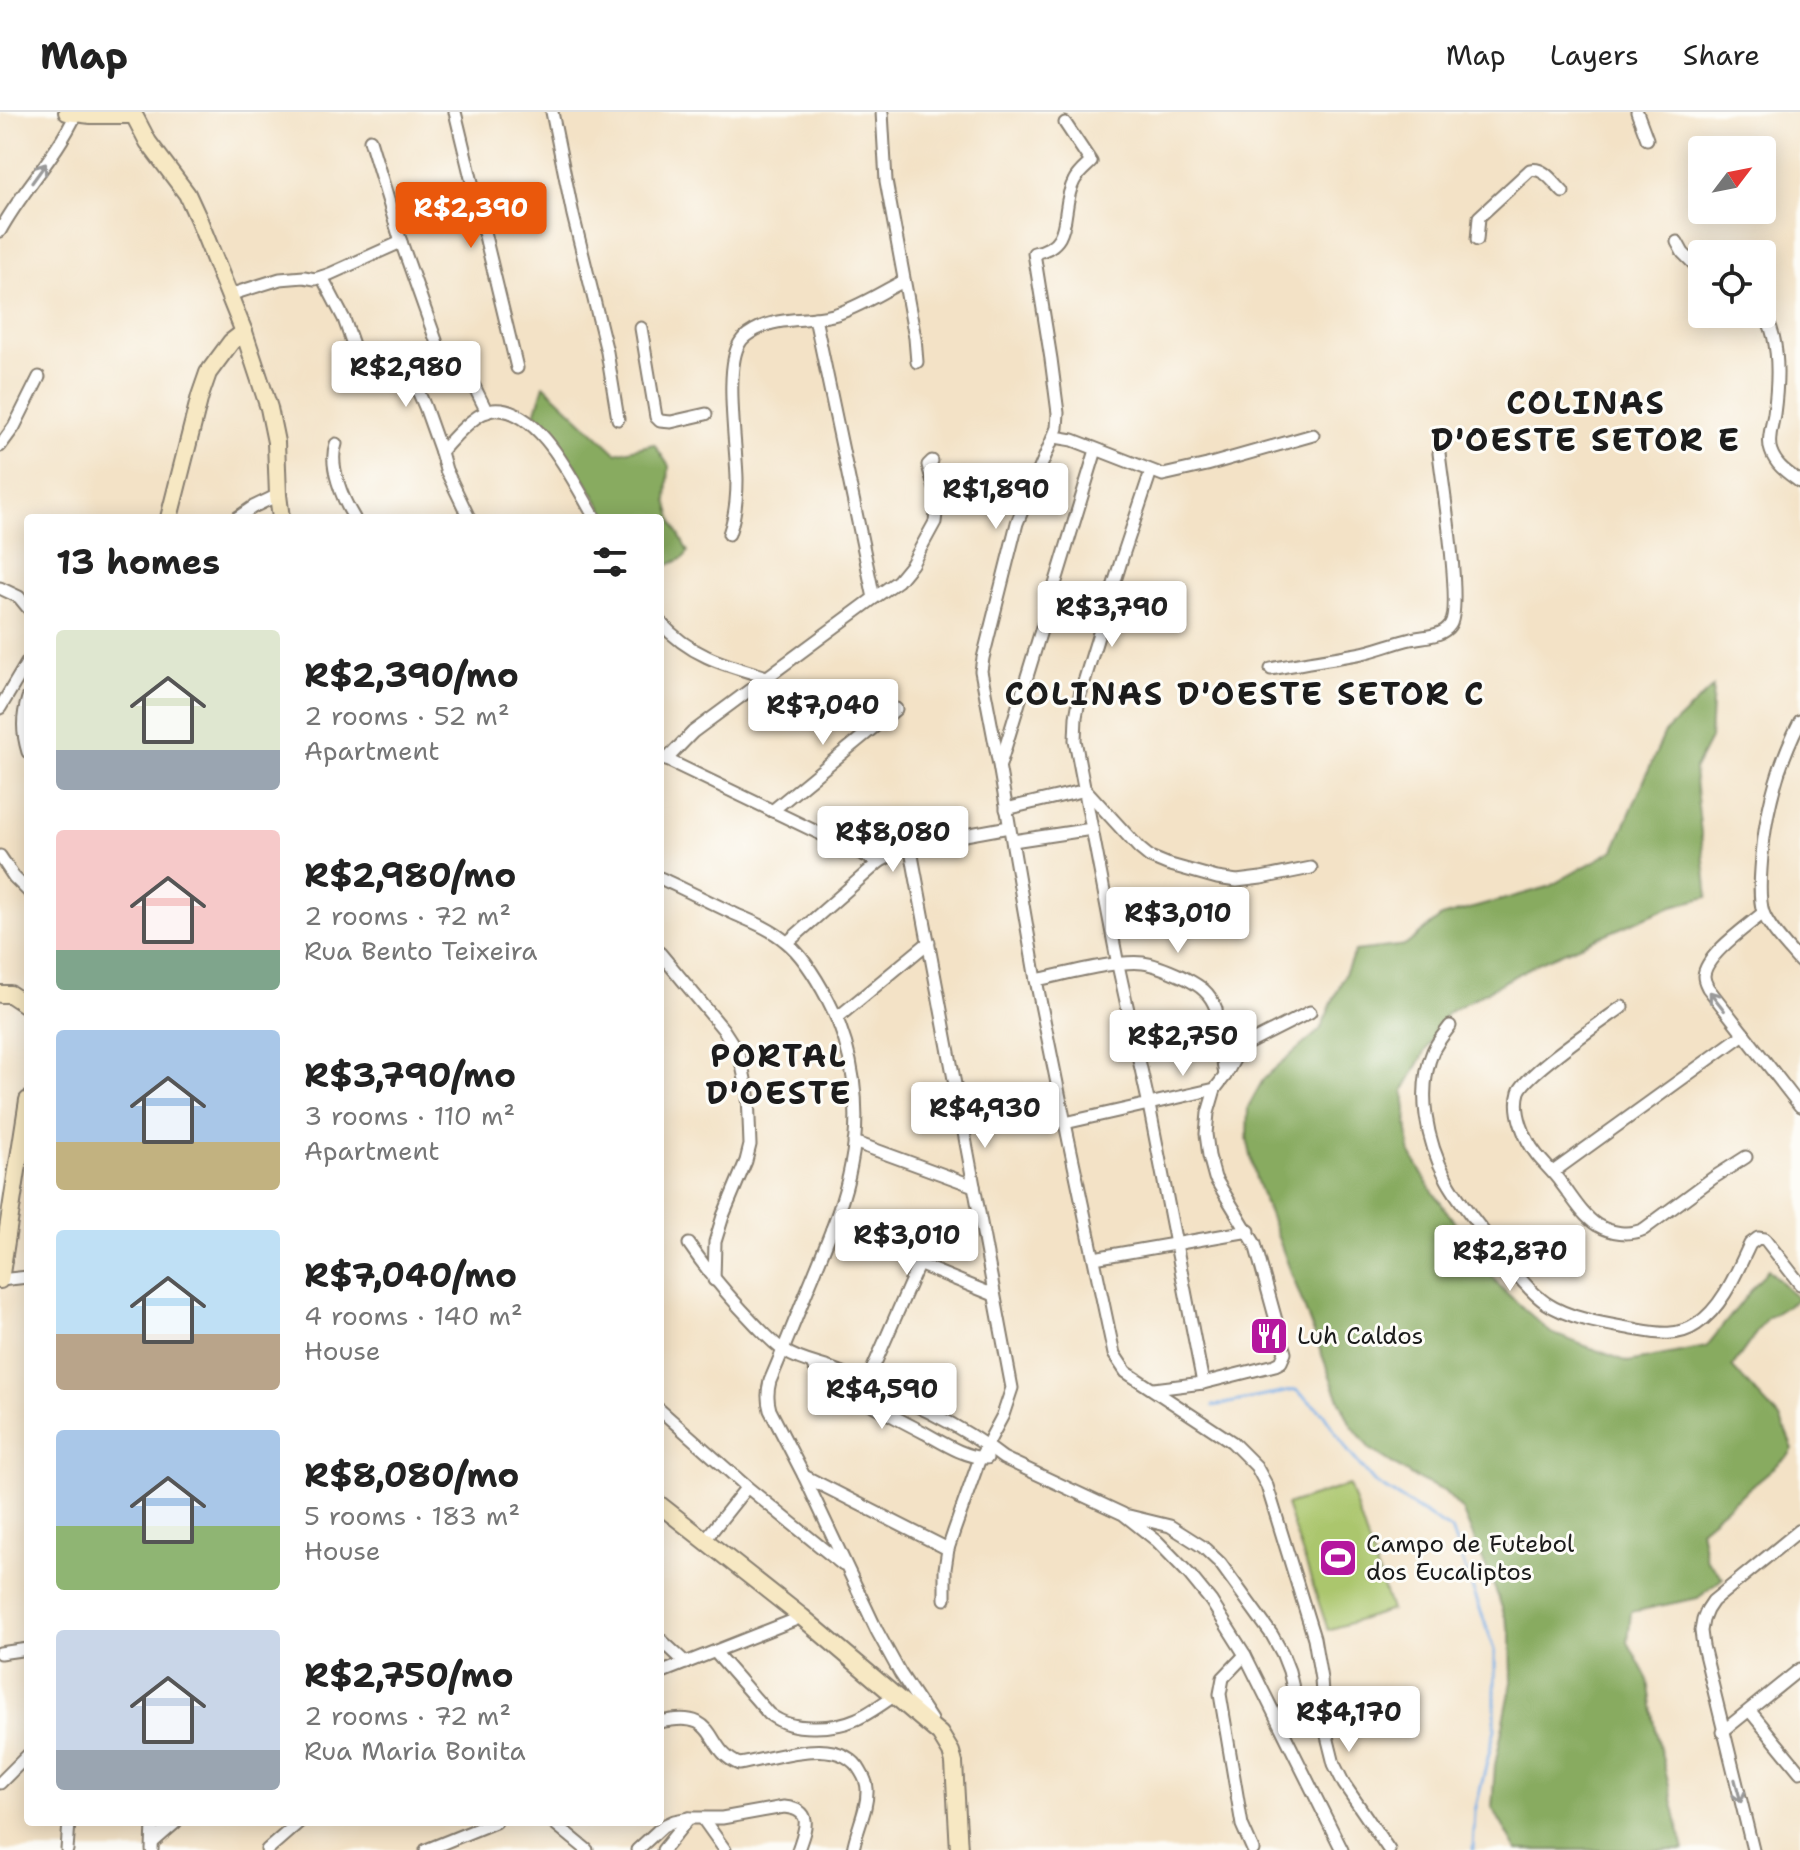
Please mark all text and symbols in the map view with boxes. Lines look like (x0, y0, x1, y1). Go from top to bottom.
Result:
text: Map (40, 30, 128, 81)
text: Map (1446, 36, 1506, 74)
text: Layers (1550, 36, 1639, 74)
text: Share (1683, 36, 1760, 74)
north arrow (1688, 136, 1776, 224)
map controls (1688, 136, 1776, 328)
one-way arrow (30, 163, 47, 184)
pin: R$2,390 (397, 182, 545, 250)
text: R$2,390 (414, 190, 528, 225)
button: locate (1688, 240, 1776, 328)
pin: R$2,980 (332, 341, 480, 409)
text: R$2,980 (350, 349, 462, 384)
district label: COLINAS D'OESTE SETOR E (1431, 381, 1741, 461)
pin: R$1,890 (922, 463, 1070, 531)
text: R$1,890 (942, 471, 1050, 506)
text: 13 homes (56, 539, 220, 585)
icon: filters (588, 540, 632, 584)
pin: R$3,790 (1038, 581, 1186, 649)
text: R$3,790 (1056, 589, 1168, 624)
text: R$2,390/mo (304, 652, 519, 698)
icon: home (120, 662, 216, 758)
district label: COLINAS D'OESTE SETOR C (1004, 672, 1486, 715)
pin: R$7,040 (749, 679, 897, 747)
text: R$7,040 (766, 687, 880, 722)
text: 2 rooms · 52 m² (304, 698, 510, 733)
text: Apartment (304, 733, 440, 768)
pin: R$8,080 (819, 806, 967, 874)
text: R$8,080 (835, 814, 951, 849)
text: R$2,980/mo (304, 852, 516, 898)
icon: home (120, 862, 216, 958)
pin: R$3,010 (1104, 887, 1252, 955)
text: R$3,010 (1124, 895, 1232, 930)
text: 2 rooms · 72 m² (304, 898, 511, 933)
text: Rua Bento Teixeira (304, 933, 537, 968)
one-way arrow (1709, 991, 1726, 1012)
pin: R$2,750 (1109, 1010, 1257, 1078)
text: R$2,750 (1128, 1018, 1238, 1053)
district label: PORTAL D'OESTE (705, 1034, 853, 1114)
text: R$3,790/mo (304, 1052, 516, 1098)
icon: home (120, 1062, 216, 1158)
pin: R$4,930 (911, 1082, 1059, 1150)
text: R$4,930 (929, 1090, 1041, 1125)
text: 3 rooms · 110 m² (304, 1098, 515, 1133)
text: Apartment (304, 1133, 440, 1168)
pin: R$3,010 (833, 1209, 981, 1277)
text: R$3,010 (853, 1217, 961, 1252)
pin: R$2,870 (1436, 1225, 1584, 1293)
text: R$2,870 (1452, 1233, 1568, 1268)
text: R$7,040/mo (304, 1252, 517, 1298)
icon: home (120, 1262, 216, 1358)
text: 4 rooms · 140 m² (304, 1298, 523, 1333)
restaurant icon: Luh Caldos (1248, 1315, 1290, 1357)
place label: Luh Caldos (1297, 1320, 1423, 1352)
text: House (304, 1333, 380, 1368)
pin: R$4,590 (808, 1363, 956, 1431)
text: R$4,590 (826, 1371, 938, 1406)
text: R$8,080/mo (304, 1452, 519, 1498)
icon: home (120, 1462, 216, 1558)
text: 5 rooms · 183 m² (304, 1498, 520, 1533)
place label: Campo de Futebol dos Eucaliptos (1366, 1528, 1575, 1588)
text: House (304, 1533, 380, 1568)
sports icon: Campo de Futebol dos Eucaliptos (1317, 1537, 1359, 1579)
text: R$2,750/mo (304, 1652, 514, 1698)
icon: home (120, 1662, 216, 1758)
pin: R$4,170 (1275, 1686, 1423, 1754)
text: R$4,170 (1296, 1694, 1402, 1729)
text: 2 rooms · 72 m² (304, 1698, 511, 1733)
text: Rua Maria Bonita (304, 1733, 526, 1768)
one-way arrow (1731, 1777, 1746, 1803)

